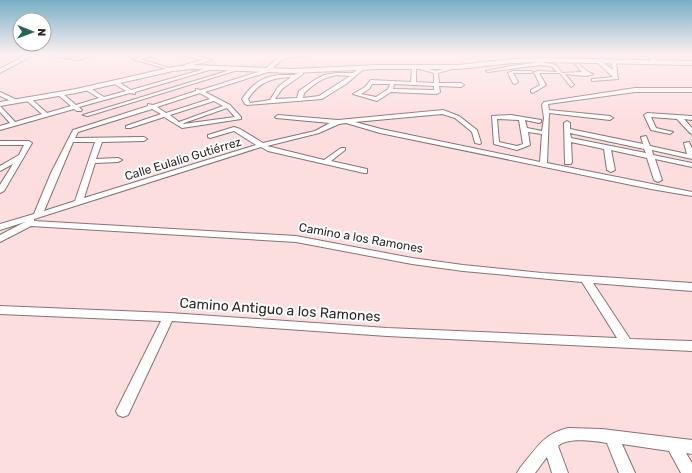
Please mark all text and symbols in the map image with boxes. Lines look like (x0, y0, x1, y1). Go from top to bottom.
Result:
north arrow (12, 12, 52, 52)
text: N (35, 28, 48, 36)
street label: Calle Eulalio Gutiérrez (123, 135, 243, 183)
street label: Camino a los Ramones (298, 220, 424, 256)
street label: Camino Antiguo a los Ramones (179, 294, 381, 326)

